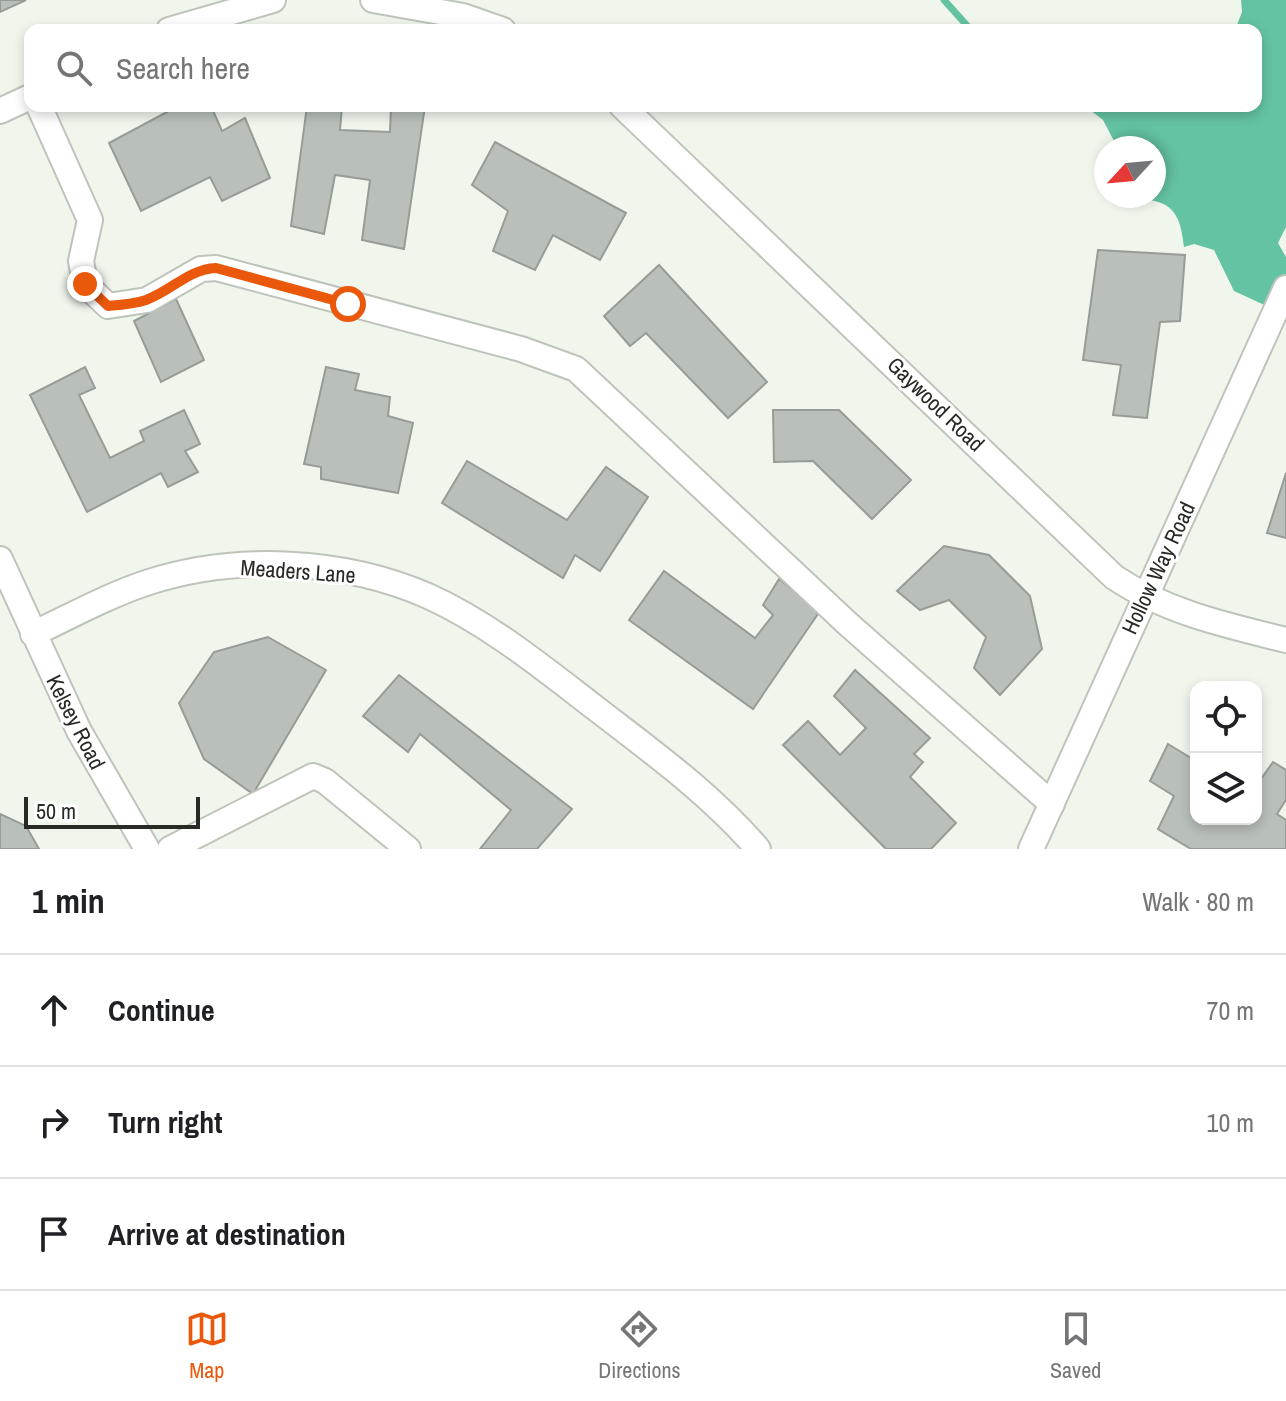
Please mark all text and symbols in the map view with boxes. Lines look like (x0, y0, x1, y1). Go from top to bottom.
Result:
search box (24, 24, 1262, 112)
icon: search (52, 46, 96, 90)
text: Search here (116, 48, 250, 88)
north arrow (1094, 136, 1166, 208)
route end (67, 266, 103, 302)
route start (330, 286, 366, 322)
street label: Gaywood Road (881, 350, 991, 458)
street label: Hollow Way Road (1114, 497, 1202, 639)
street label: Meaders Lane (239, 552, 357, 590)
street label: Kelsey Road (39, 670, 113, 774)
map controls (1190, 681, 1262, 825)
button: locate (1190, 681, 1262, 753)
button: layers (1190, 753, 1262, 825)
scale bar (24, 793, 200, 829)
text: 50 m (36, 796, 76, 826)
text: 1 min (32, 878, 105, 924)
text: Walk · 80 m (1142, 884, 1254, 919)
icon: ahead (32, 988, 76, 1032)
text: Continue (108, 990, 215, 1030)
text: 70 m (1207, 993, 1254, 1028)
icon: right (32, 1100, 76, 1144)
text: Turn right (108, 1102, 222, 1142)
text: 10 m (1207, 1105, 1254, 1140)
icon: arrive (32, 1212, 76, 1256)
text: Arrive at destination (108, 1214, 346, 1254)
tab: Map (185, 1307, 229, 1385)
tab: Directions (598, 1307, 681, 1385)
tab: Saved (1050, 1307, 1101, 1385)

